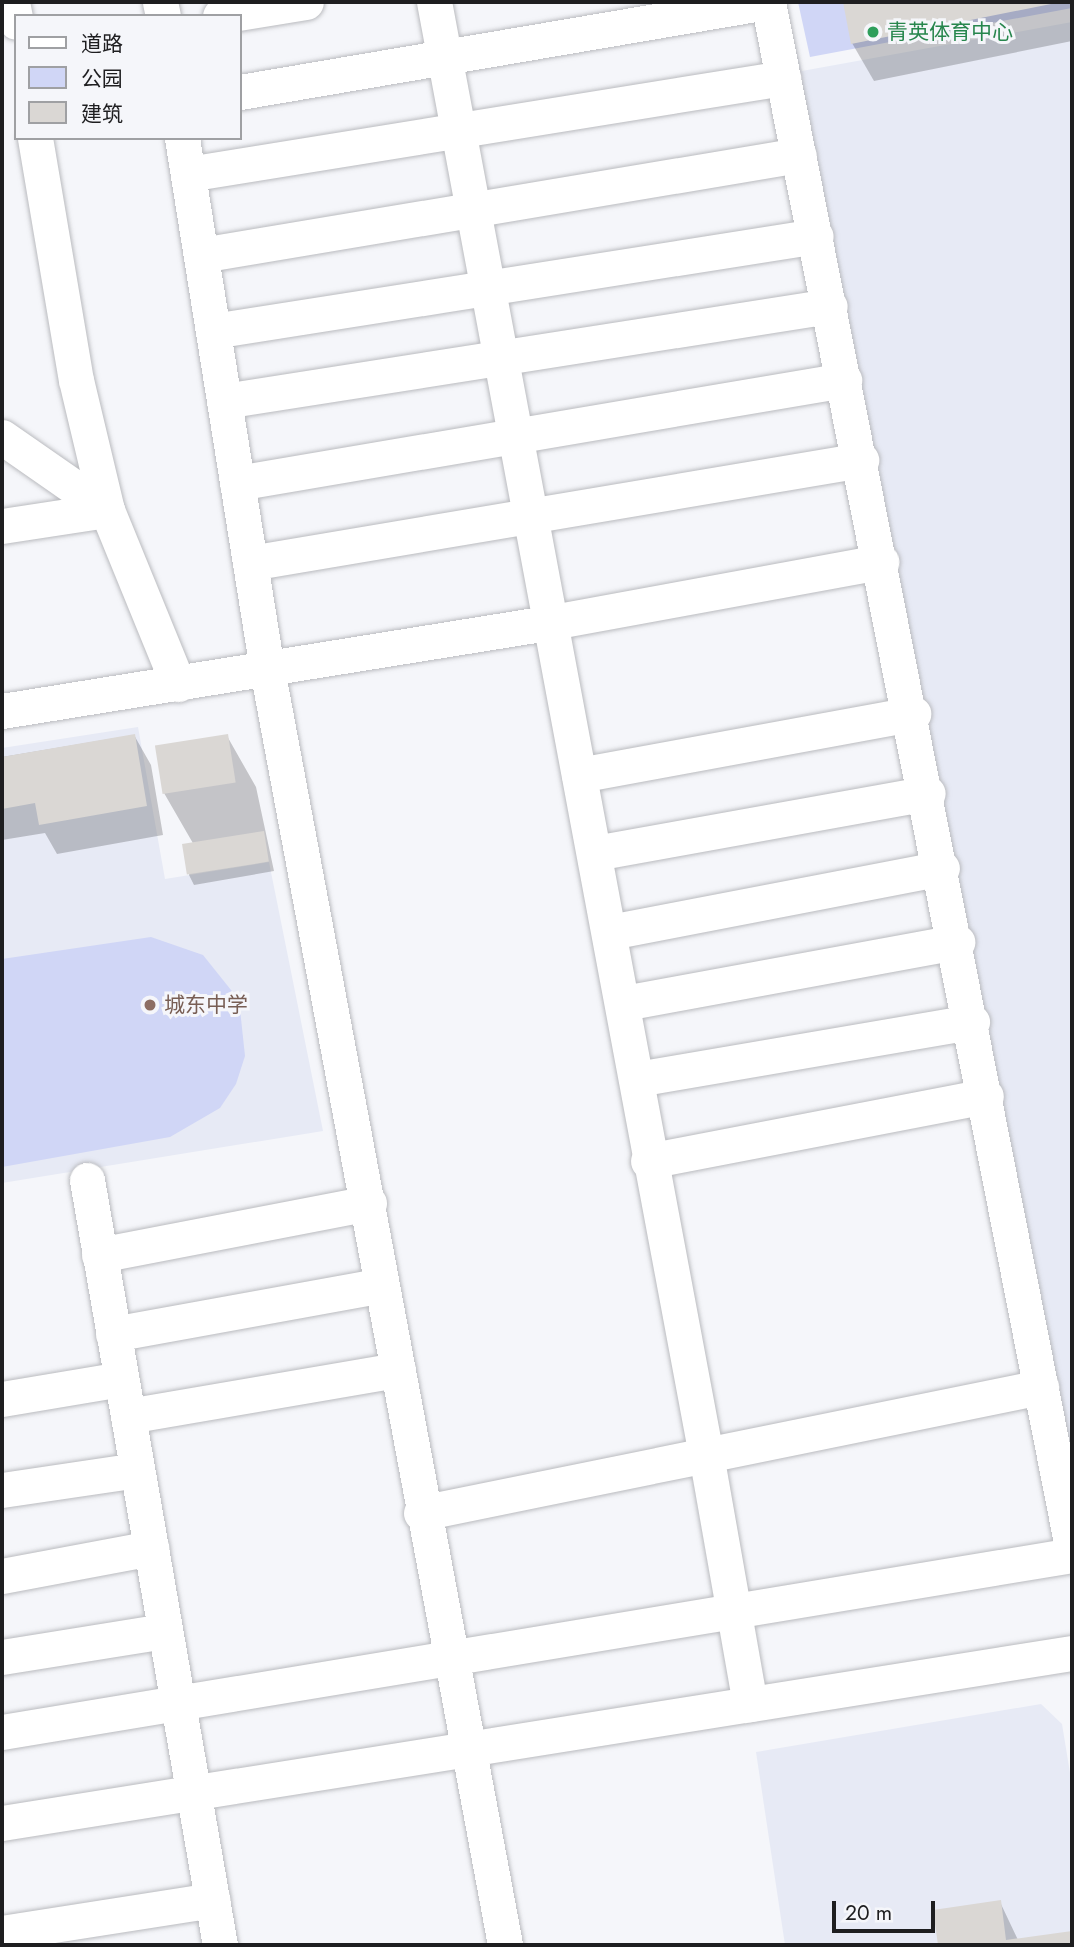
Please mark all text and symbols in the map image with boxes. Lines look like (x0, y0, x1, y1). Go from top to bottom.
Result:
legend (14, 14, 242, 140)
place label: 青英体育中心 (887, 19, 1013, 45)
marker: 青英体育中心 (865, 24, 881, 40)
text: 道路 (81, 29, 123, 59)
text: 公园 (81, 64, 123, 94)
text: 建筑 (81, 99, 123, 129)
place label: 城东中学 (164, 992, 248, 1018)
marker: 城东中学 (142, 997, 158, 1013)
scale bar (836, 1888, 939, 1932)
text: 20 m (845, 1898, 892, 1928)

